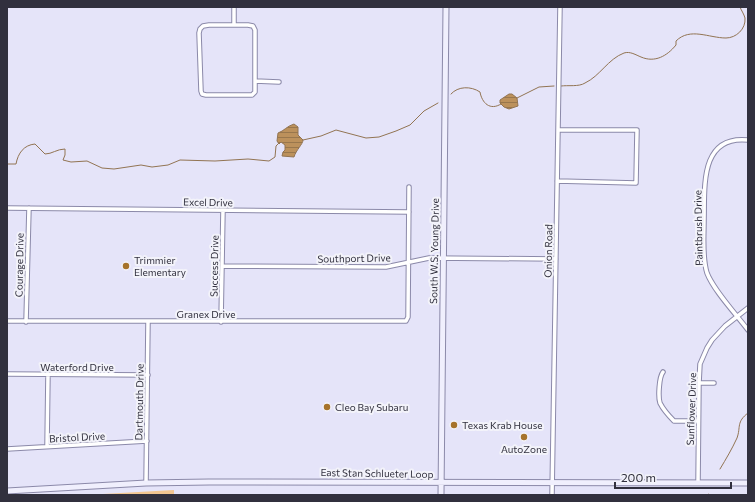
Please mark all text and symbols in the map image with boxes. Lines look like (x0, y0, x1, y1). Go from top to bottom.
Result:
street label: Paintbrush Drive (691, 190, 705, 266)
street label: Excel Drive (183, 196, 233, 208)
street label: South W.S. Young Drive (427, 198, 441, 304)
street label: Onion Road (542, 224, 554, 278)
street label: Courage Drive (12, 233, 26, 297)
street label: Success Drive (207, 235, 221, 297)
street label: Southport Drive (317, 251, 391, 265)
place label: Trimmier Elementary (134, 254, 186, 278)
marker: Trimmier Elementary (121, 261, 131, 271)
street label: Granex Drive (177, 308, 235, 320)
street label: Waterford Drive (40, 361, 114, 373)
street label: Dartmouth Drive (132, 363, 146, 441)
street label: Sunflower Drive (684, 372, 698, 446)
place label: Cleo Bay Subaru (335, 401, 408, 413)
marker: Cleo Bay Subaru (322, 402, 332, 412)
place label: Texas Krab House (462, 419, 542, 431)
marker: Texas Krab House (449, 420, 459, 430)
street label: Bristol Drive (49, 430, 105, 444)
marker: AutoZone (519, 432, 529, 442)
place label: AutoZone (501, 443, 547, 455)
scale bar (615, 464, 731, 490)
street label: East Stan Schlueter Loop (320, 466, 434, 480)
text: 200 m (621, 470, 656, 484)

